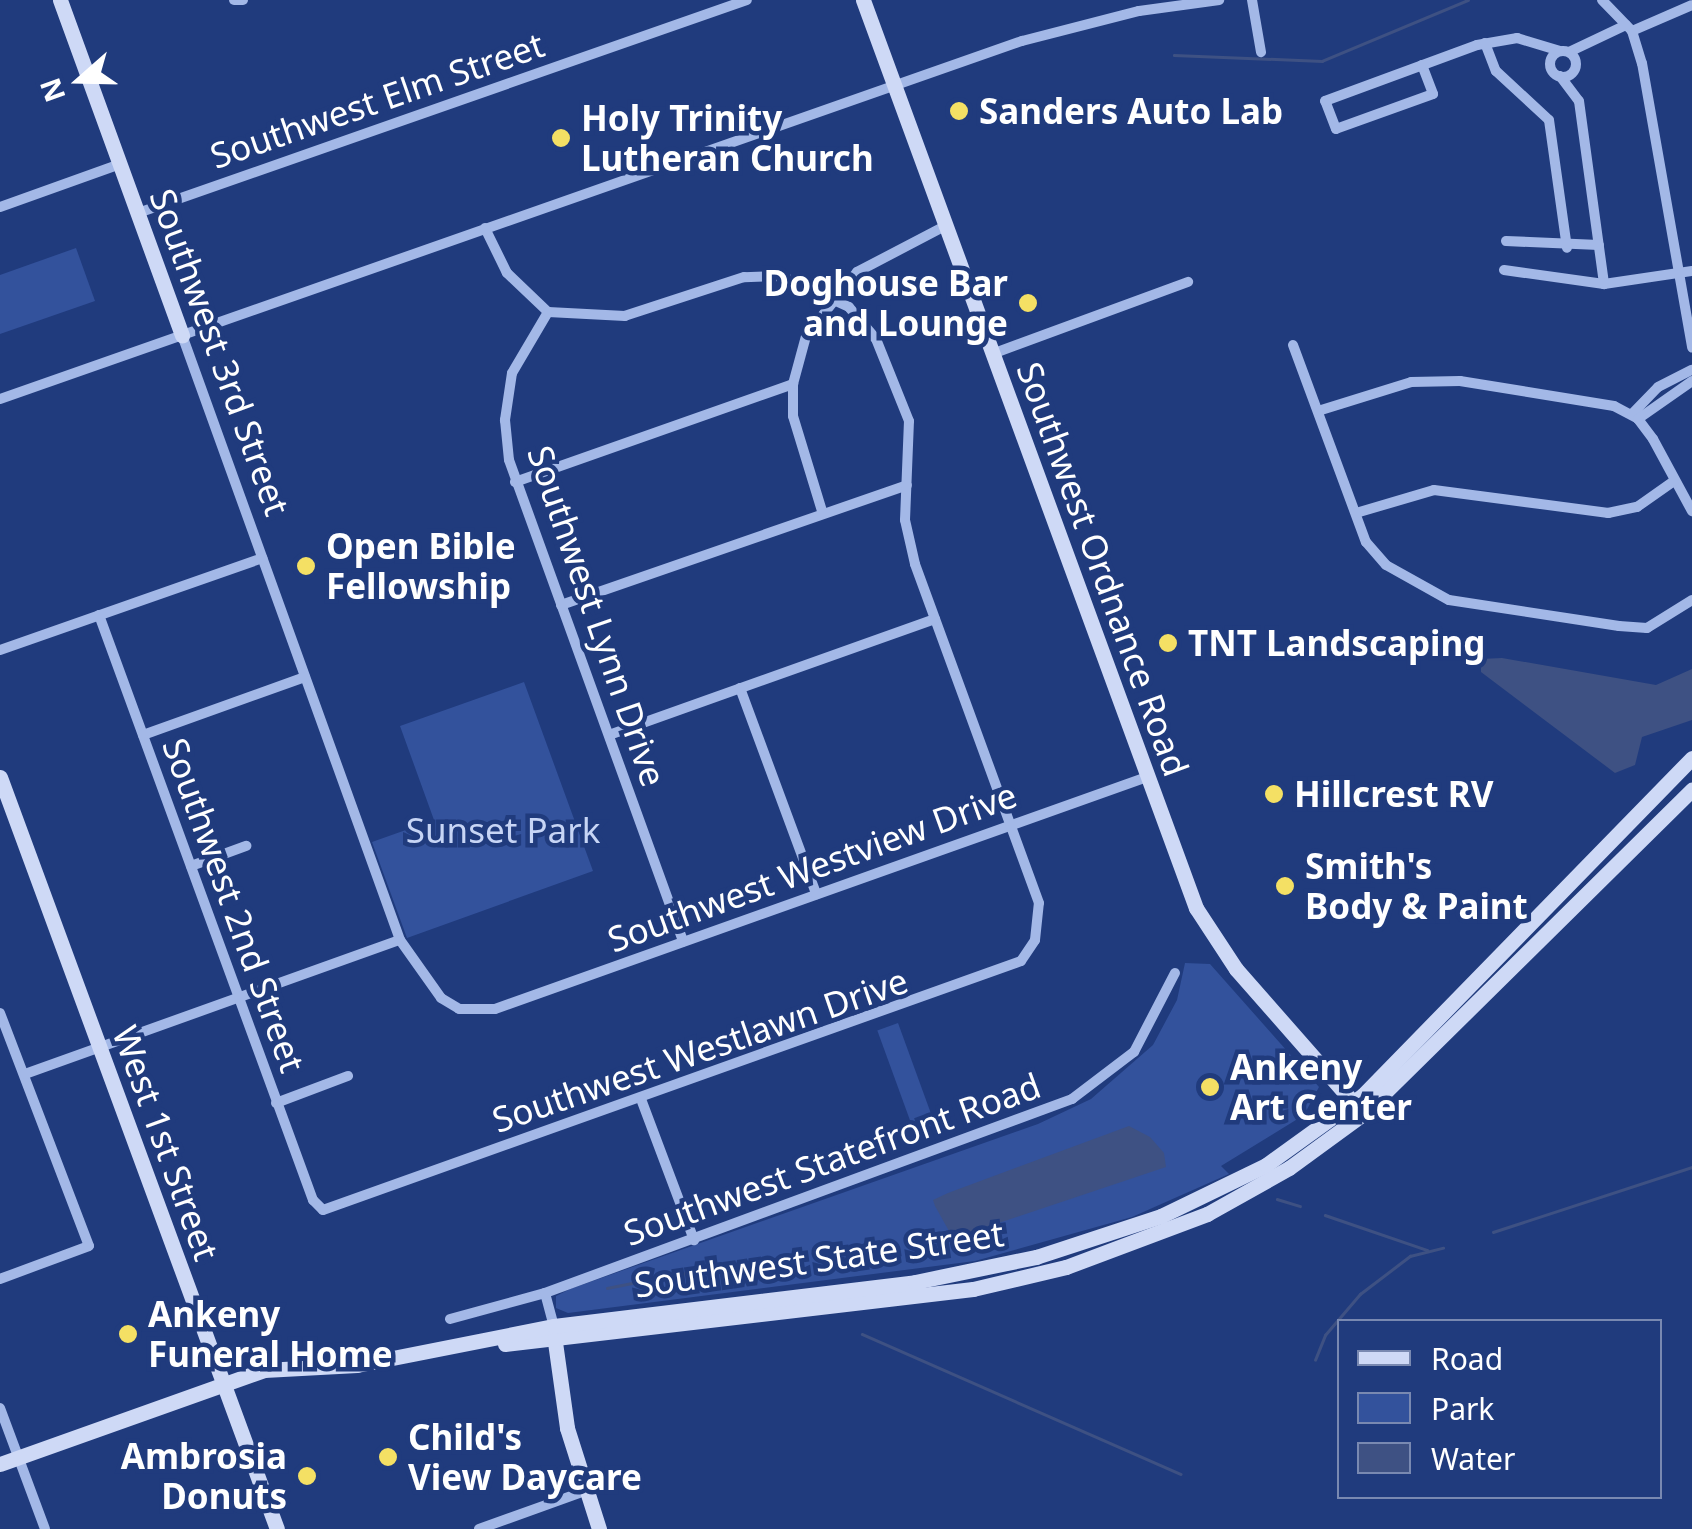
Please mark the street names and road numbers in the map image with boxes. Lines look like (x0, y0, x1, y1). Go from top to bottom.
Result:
street label: Southwest Elm Street (205, 23, 549, 177)
street label: Southwest 3rd Street (141, 183, 299, 521)
street label: Southwest Ordnance Road (1008, 356, 1198, 782)
street label: Southwest Lynn Drive (519, 440, 675, 792)
street label: Southwest 2nd Street (154, 732, 314, 1078)
street label: Southwest Westview Drive (602, 773, 1022, 961)
street label: Southwest Westlawn Drive (487, 959, 913, 1141)
street label: West 1st Street (104, 1020, 228, 1266)
street label: Southwest Statefront Road (618, 1064, 1046, 1254)
street label: Southwest State Street (632, 1212, 1006, 1306)

